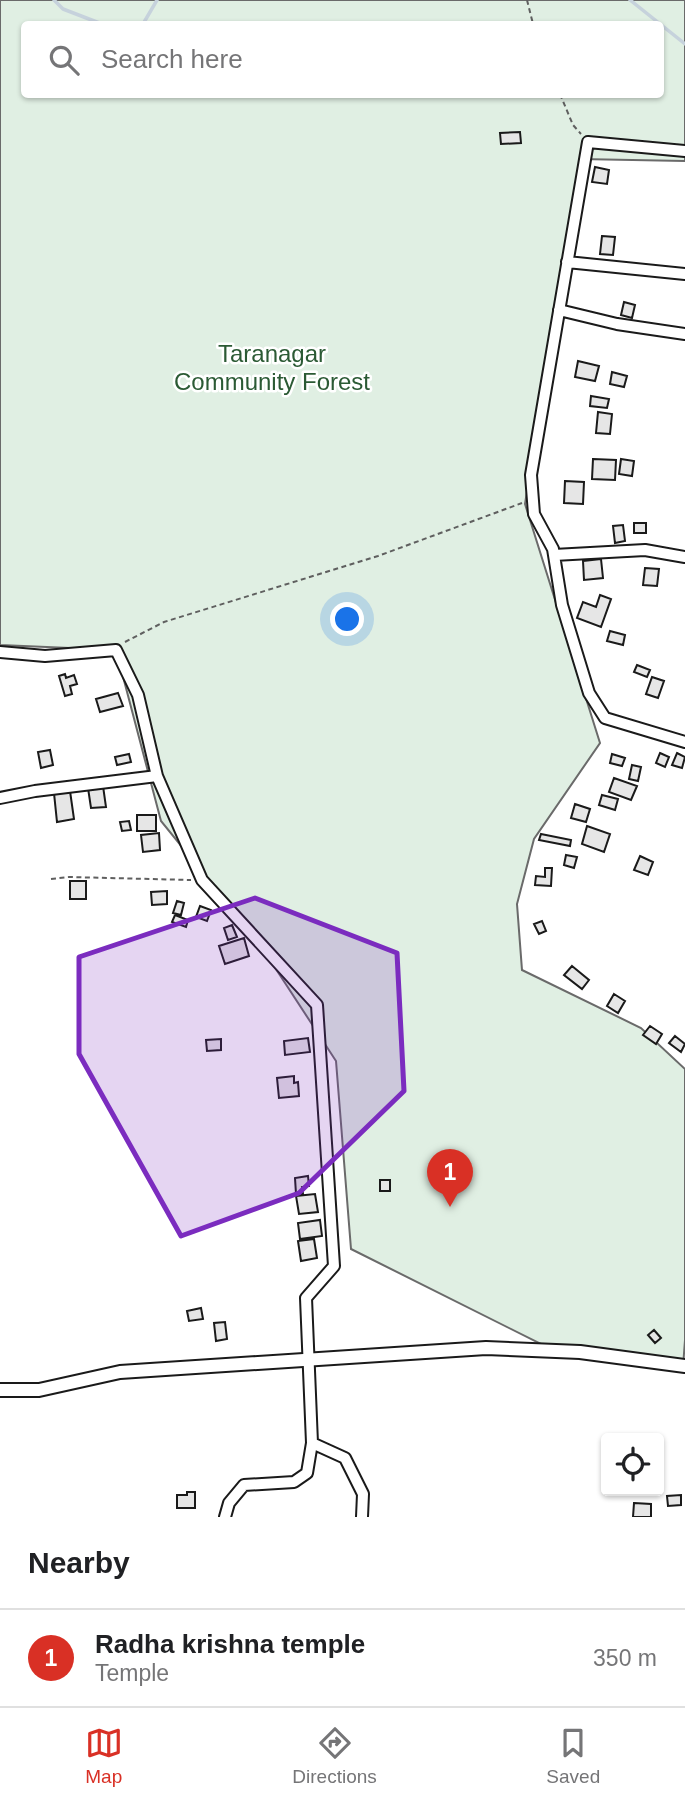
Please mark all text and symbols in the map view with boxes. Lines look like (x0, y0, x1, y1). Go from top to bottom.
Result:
search box (21, 21, 664, 98)
icon: search (45, 41, 83, 79)
text: Search here (101, 44, 243, 74)
park label: Taranagar Community Forest (174, 340, 370, 395)
your location (330, 602, 364, 636)
pin: 1 (427, 1149, 473, 1207)
map controls (601, 1433, 664, 1496)
button: locate (601, 1433, 664, 1496)
text: Nearby (28, 1546, 130, 1579)
text: Radha krishna temple (95, 1629, 365, 1659)
text: 1 (45, 1645, 57, 1671)
text: 350 m (593, 1645, 657, 1671)
text: Temple (95, 1660, 169, 1686)
tab: Map (85, 1724, 123, 1788)
tab: Directions (292, 1724, 377, 1788)
tab: Saved (546, 1724, 600, 1788)

